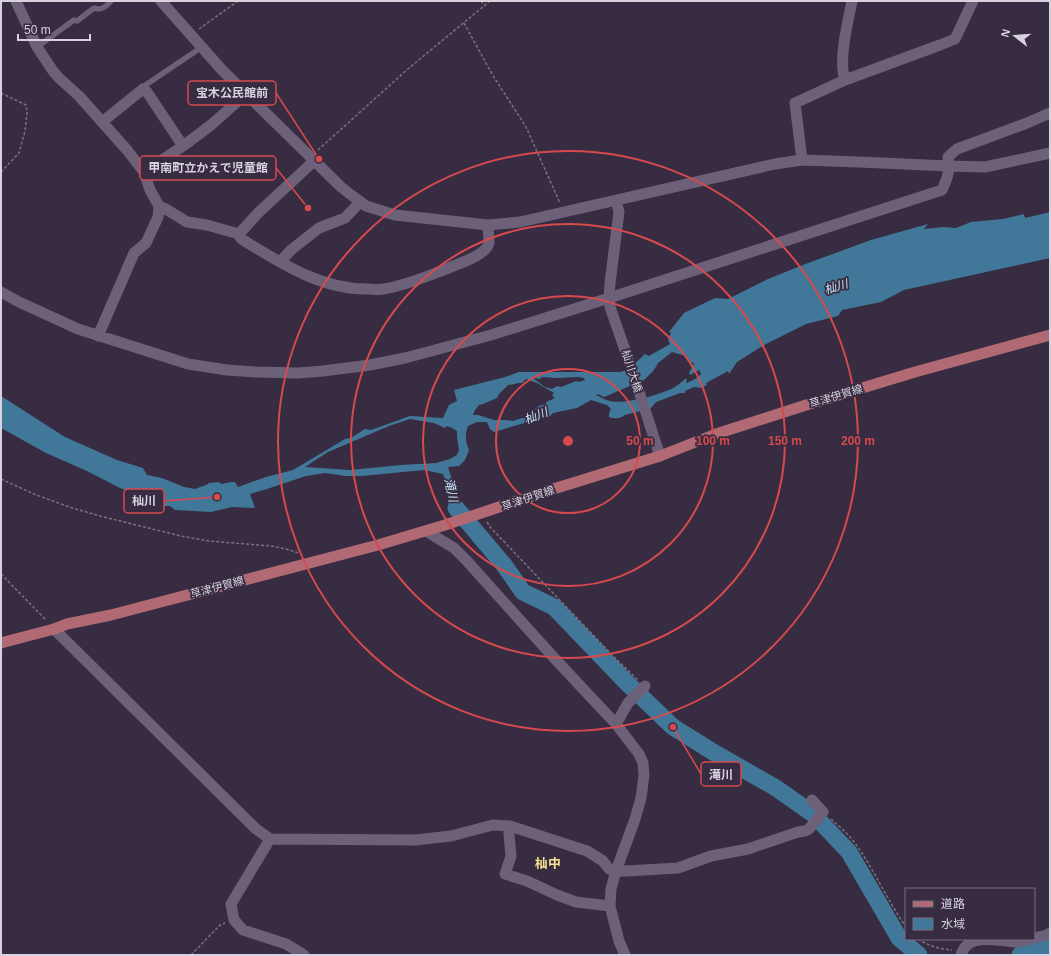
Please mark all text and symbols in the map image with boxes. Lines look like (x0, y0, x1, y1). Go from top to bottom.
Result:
scale bar (18, 16, 90, 42)
north arrow (995, 16, 1035, 56)
text: 50 m (24, 23, 51, 37)
text: N (999, 27, 1012, 39)
callout: 宝木公民館前 (188, 81, 276, 105)
text: 宝木公民館前 (196, 86, 268, 100)
callout: 甲南町立かえで児童館 (140, 156, 276, 180)
text: 甲南町立かえで児童館 (148, 161, 268, 175)
water label: 杣川 (822, 276, 851, 297)
street label: 杣川大橋 (619, 348, 645, 394)
street label: 草津伊賀線 (808, 382, 864, 410)
water label: 杣川 (522, 404, 552, 427)
centre of rings (561, 434, 575, 448)
text: 50 m (626, 434, 654, 448)
text: 100 m (696, 434, 730, 448)
text: 150 m (768, 434, 802, 448)
text: 200 m (841, 434, 875, 448)
water label: 滝川 (441, 477, 461, 505)
street label: 草津伊賀線 (500, 483, 556, 513)
callout: 杣川 (124, 489, 164, 513)
text: 杣川 (132, 494, 156, 508)
street label: 草津伊賀線 (189, 574, 245, 600)
callout: 滝川 (701, 762, 741, 786)
text: 滝川 (709, 768, 733, 782)
district label: 杣中 (535, 856, 561, 871)
legend (905, 888, 1035, 940)
text: 道路 (941, 897, 965, 911)
text: 水域 (941, 917, 965, 931)

